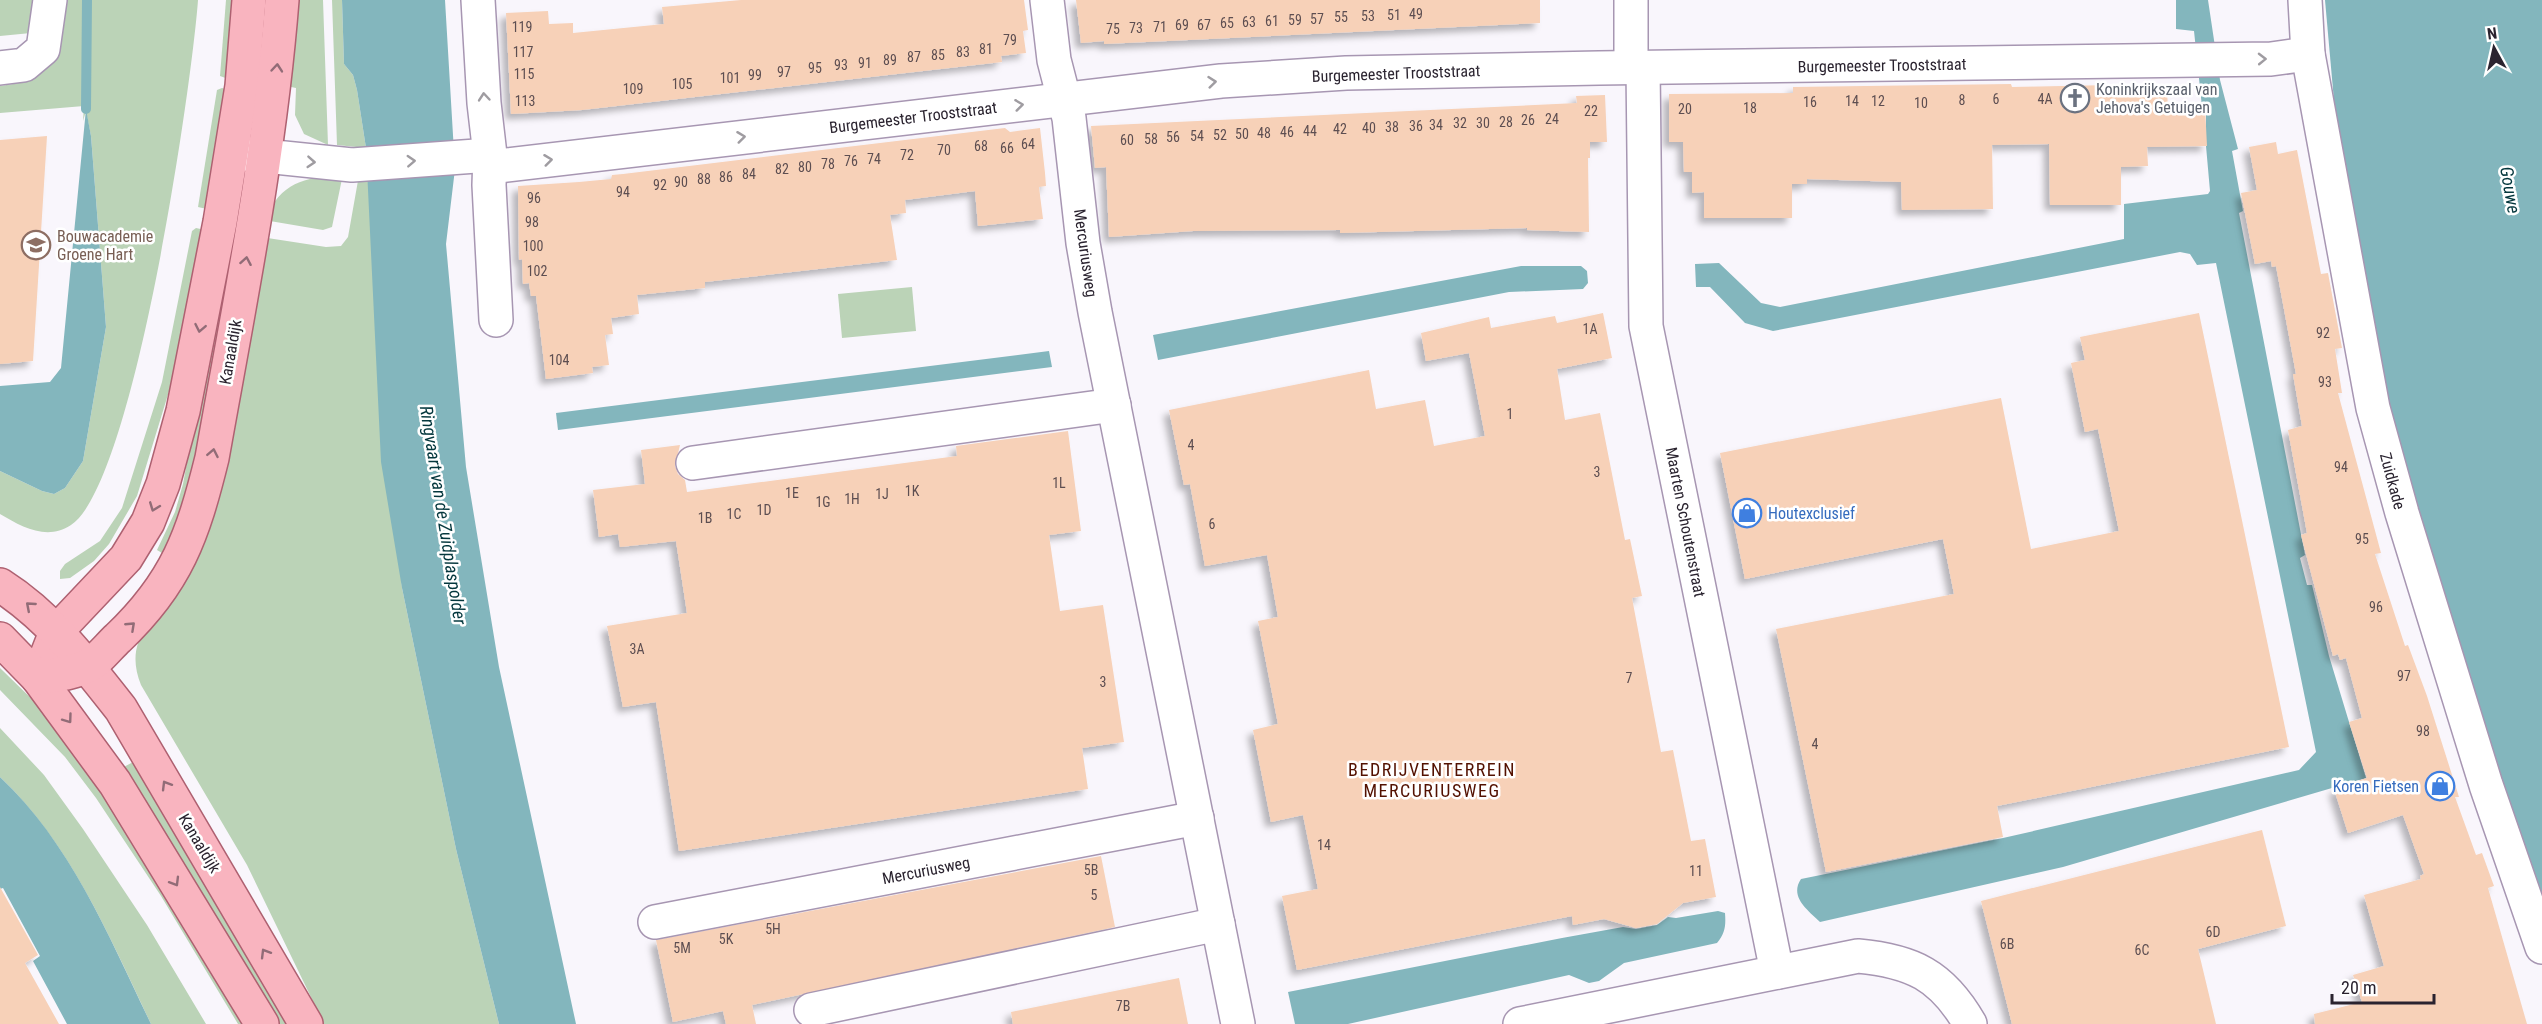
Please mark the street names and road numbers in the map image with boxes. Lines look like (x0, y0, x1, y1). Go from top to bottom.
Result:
street label: Burgemeester Trooststraat (1798, 55, 1967, 76)
street label: Burgemeester Trooststraat (1311, 61, 1481, 86)
street label: Burgemeester Trooststraat (828, 98, 998, 137)
street label: Mercuriusweg (1070, 208, 1101, 298)
street label: Kanaaldijk (215, 317, 246, 386)
street label: Maarten Schoutenstraat (1662, 446, 1709, 599)
street label: Zuidkade (2376, 451, 2409, 512)
street label: Kanaaldijk (175, 810, 225, 877)
street label: Mercuriusweg (881, 853, 971, 888)

